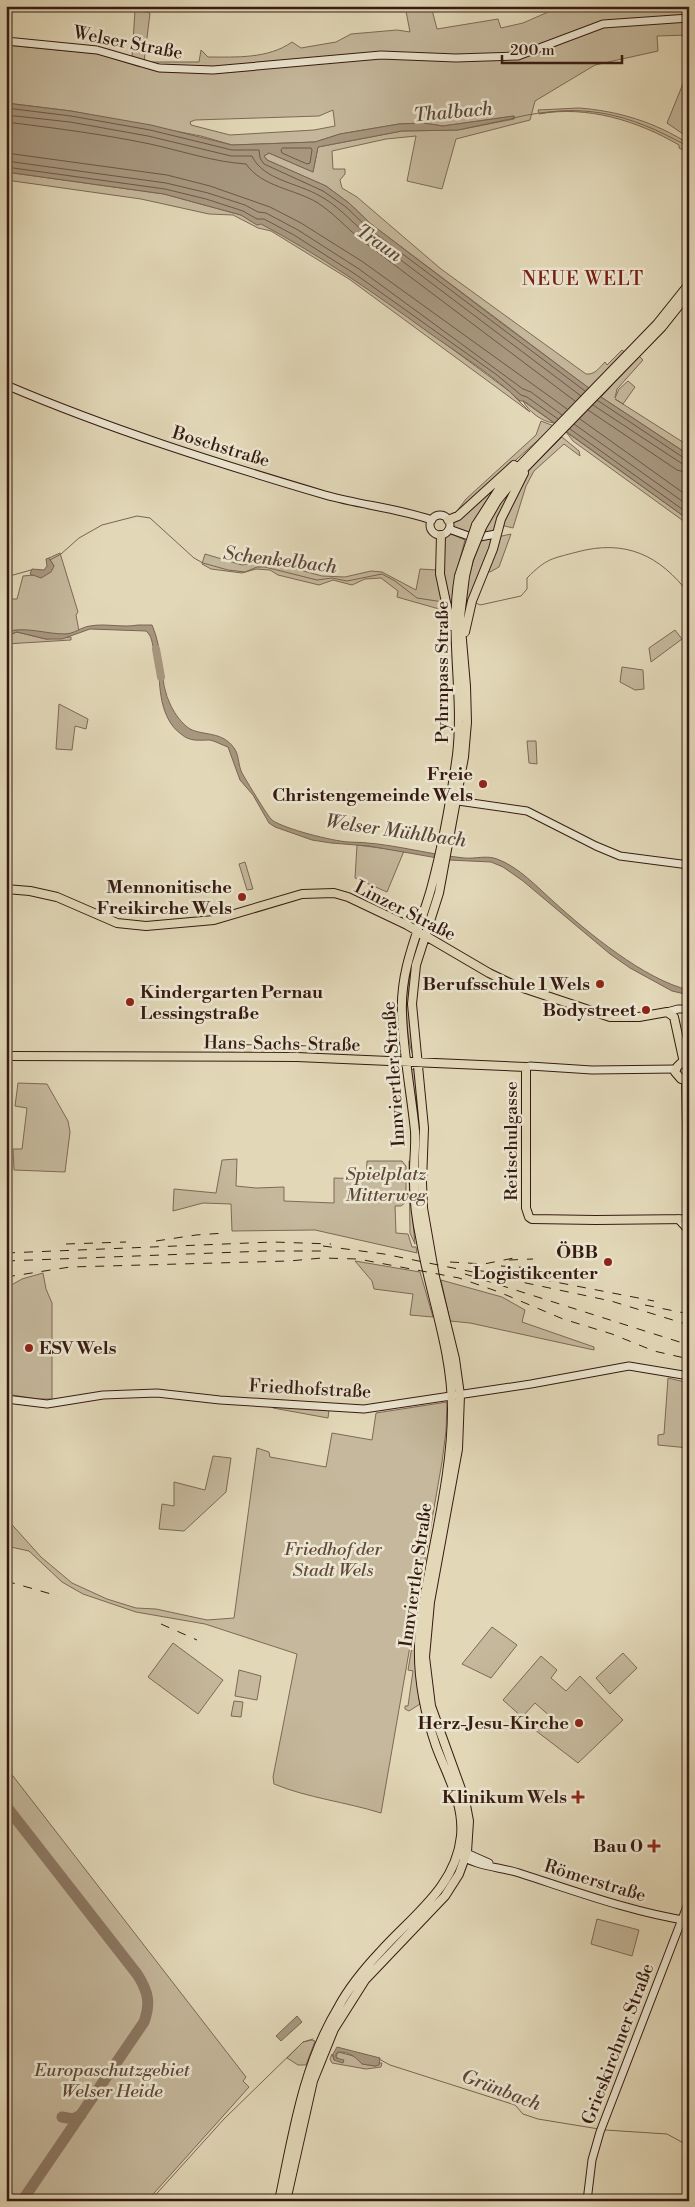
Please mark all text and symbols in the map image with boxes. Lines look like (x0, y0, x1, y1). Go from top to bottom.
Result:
street label: Welser Straße (70, 21, 185, 65)
scale bar (502, 32, 622, 64)
text: 200 m (510, 41, 555, 60)
water label: Thalbach (412, 97, 494, 127)
water label: Traun (351, 219, 407, 268)
district label: NEUE WELT (522, 267, 644, 291)
street label: Boschstraße (169, 421, 273, 473)
water label: Schenkelbach (222, 541, 339, 579)
street label: Pyhrnpass Straße (431, 601, 454, 743)
place label: Freie Christengemeinde Wels (272, 763, 473, 807)
marker: Freie Christengemeinde Wels (477, 778, 489, 790)
water label: Welser Mühlbach (324, 809, 468, 853)
place label: Mennonitische Freikirche Wels (97, 876, 232, 920)
street label: Linzer Straße (351, 876, 459, 946)
marker: Mennonitische Freikirche Wels (236, 891, 248, 903)
place label: Berufsschule 1 Wels (423, 973, 590, 996)
marker: Berufsschule 1 Wels (594, 978, 606, 990)
place label: Kindergarten Pernau Lessingstraße (140, 981, 323, 1025)
marker: Kindergarten Pernau Lessingstraße (124, 996, 136, 1008)
place label: Bodystreet (542, 999, 637, 1022)
street label: Innviertler Straße (377, 1001, 411, 1147)
marker: Bodystreet (640, 1004, 652, 1016)
street label: Hans-Sachs-Straße (203, 1031, 361, 1057)
street label: Reitschulgasse (500, 1081, 523, 1201)
park label: Spielplatz Mitterweg (345, 1163, 427, 1207)
place label: ÖBB Logistikcenter (473, 1241, 598, 1285)
marker: ÖBB Logistikcenter (602, 1256, 614, 1268)
place label: ESV Wels (39, 1337, 117, 1360)
marker: ESV Wels (23, 1342, 35, 1354)
street label: Friedhofstraße (248, 1374, 372, 1404)
street label: Innviertler Straße (394, 1501, 438, 1649)
park label: Friedhof der Stadt Wels (284, 1538, 382, 1582)
place label: Herz-Jesu-Kirche (418, 1712, 569, 1735)
marker: Herz-Jesu-Kirche (573, 1717, 585, 1729)
place label: Klinikum Wels (442, 1786, 567, 1809)
marker: Klinikum Wels (571, 1790, 585, 1804)
place label: Bau 0 (593, 1835, 643, 1858)
marker: Bau 0 (647, 1839, 661, 1853)
street label: Römerstraße (541, 1855, 649, 1907)
street label: Grieskirchner Straße (577, 1960, 659, 2128)
park label: Europaschutzgebiet Welser Heide (33, 2059, 191, 2103)
water label: Grünbach (458, 2064, 545, 2116)

